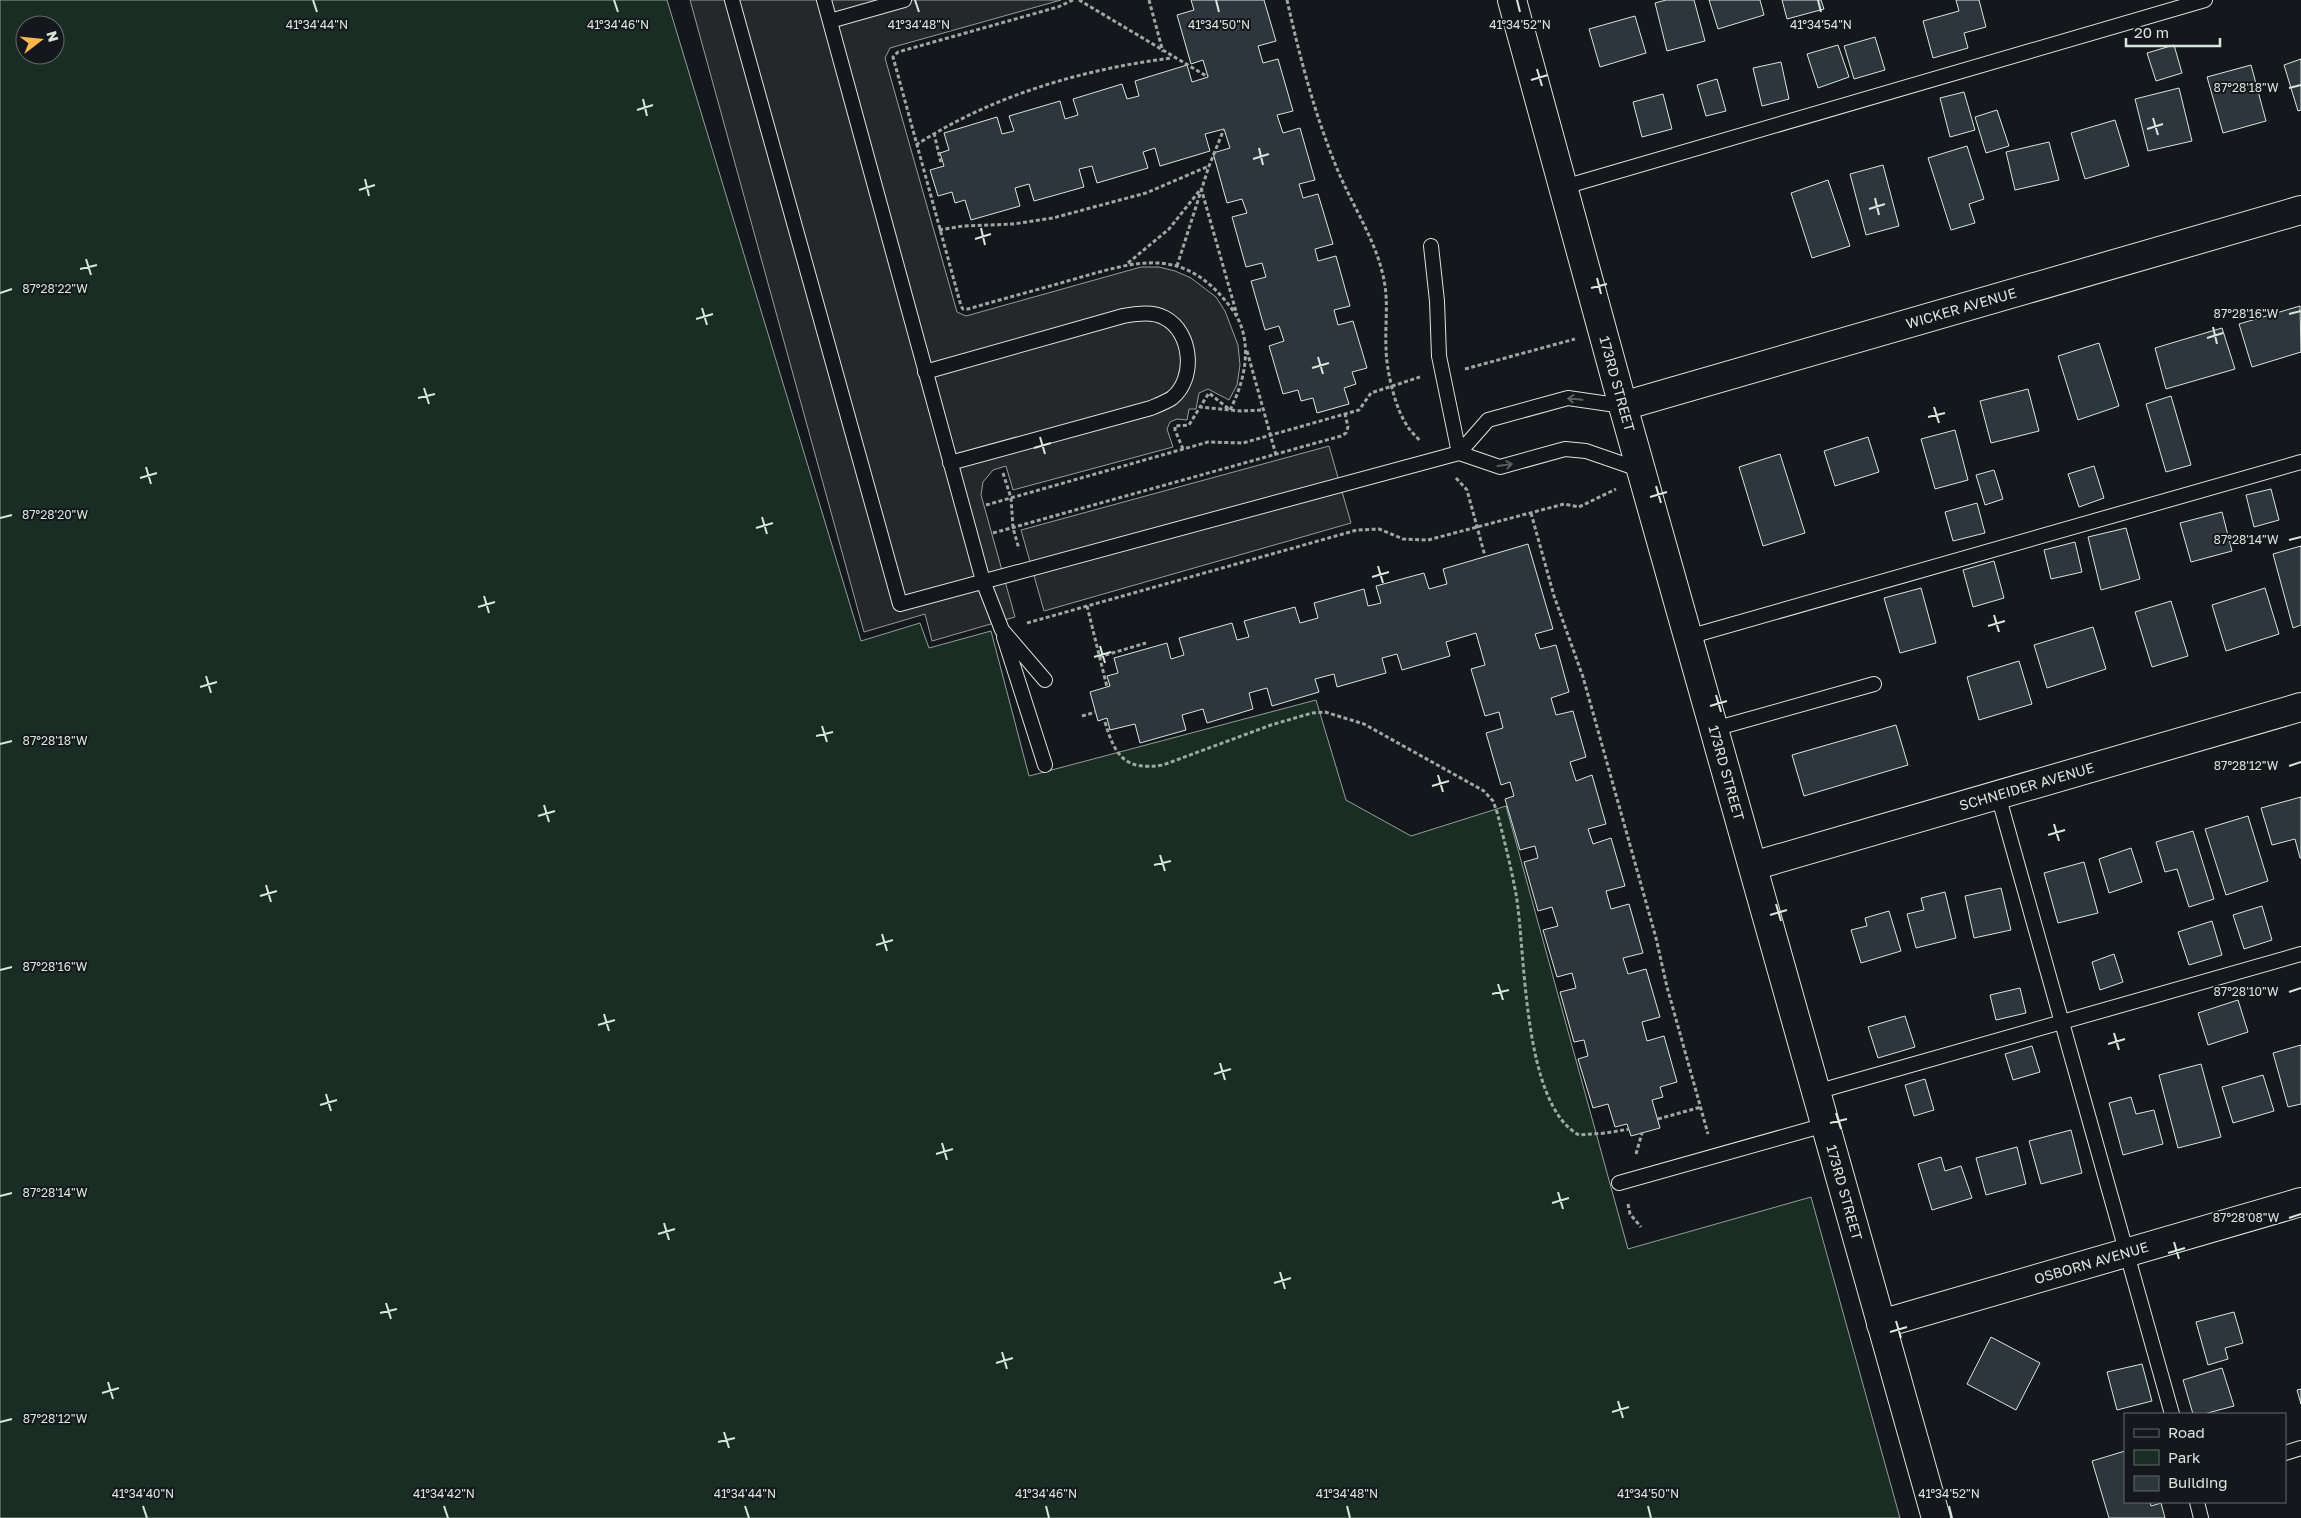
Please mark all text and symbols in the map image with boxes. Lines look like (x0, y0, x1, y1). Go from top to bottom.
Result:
north arrow (15, 15, 65, 65)
scale bar (2126, 15, 2220, 47)
text: 41°34'44"N (286, 17, 348, 32)
text: 41°34'46"N (587, 17, 649, 32)
text: 41°34'48"N (888, 17, 950, 32)
text: 41°34'50"N (1188, 17, 1250, 32)
text: 41°34'52"N (1489, 17, 1551, 32)
text: 41°34'54"N (1790, 17, 1852, 32)
text: 20 m (2134, 23, 2169, 41)
text: N (43, 29, 63, 44)
text: 87°28'18"W (2214, 80, 2279, 95)
text: 87°28'22"W (22, 281, 88, 296)
street label: WICKER AVENUE (1904, 284, 2018, 332)
text: 87°28'16"W (2214, 306, 2279, 321)
street label: 173RD STREET (1596, 334, 1639, 434)
one-way arrow (1567, 394, 1583, 404)
one-way arrow (1496, 459, 1512, 469)
text: 87°28'20"W (22, 507, 89, 522)
text: 87°28'14"W (2214, 532, 2279, 547)
street label: 173RD STREET (1705, 723, 1748, 823)
text: 87°28'18"W (23, 733, 88, 748)
street label: SCHNEIDER AVENUE (1957, 758, 2096, 814)
text: 87°28'12"W (2214, 758, 2279, 773)
text: 87°28'16"W (23, 959, 88, 974)
text: 87°28'10"W (2214, 984, 2279, 999)
street label: 173RD STREET (1823, 1143, 1866, 1242)
text: 87°28'14"W (23, 1185, 88, 1200)
text: 87°28'08"W (2213, 1210, 2280, 1225)
street label: OSBORN AVENUE (2032, 1238, 2150, 1287)
text: 87°28'12"W (23, 1411, 88, 1426)
legend (2124, 1413, 2286, 1503)
text: Road (2168, 1423, 2205, 1441)
text: Park (2168, 1448, 2201, 1466)
text: Building (2168, 1473, 2228, 1491)
text: 41°34'40"N (112, 1486, 174, 1501)
text: 41°34'42"N (413, 1486, 475, 1501)
text: 41°34'44"N (714, 1486, 776, 1501)
text: 41°34'46"N (1015, 1486, 1077, 1501)
text: 41°34'48"N (1316, 1486, 1378, 1501)
text: 41°34'50"N (1617, 1486, 1679, 1501)
text: 41°34'52"N (1918, 1486, 1980, 1501)

